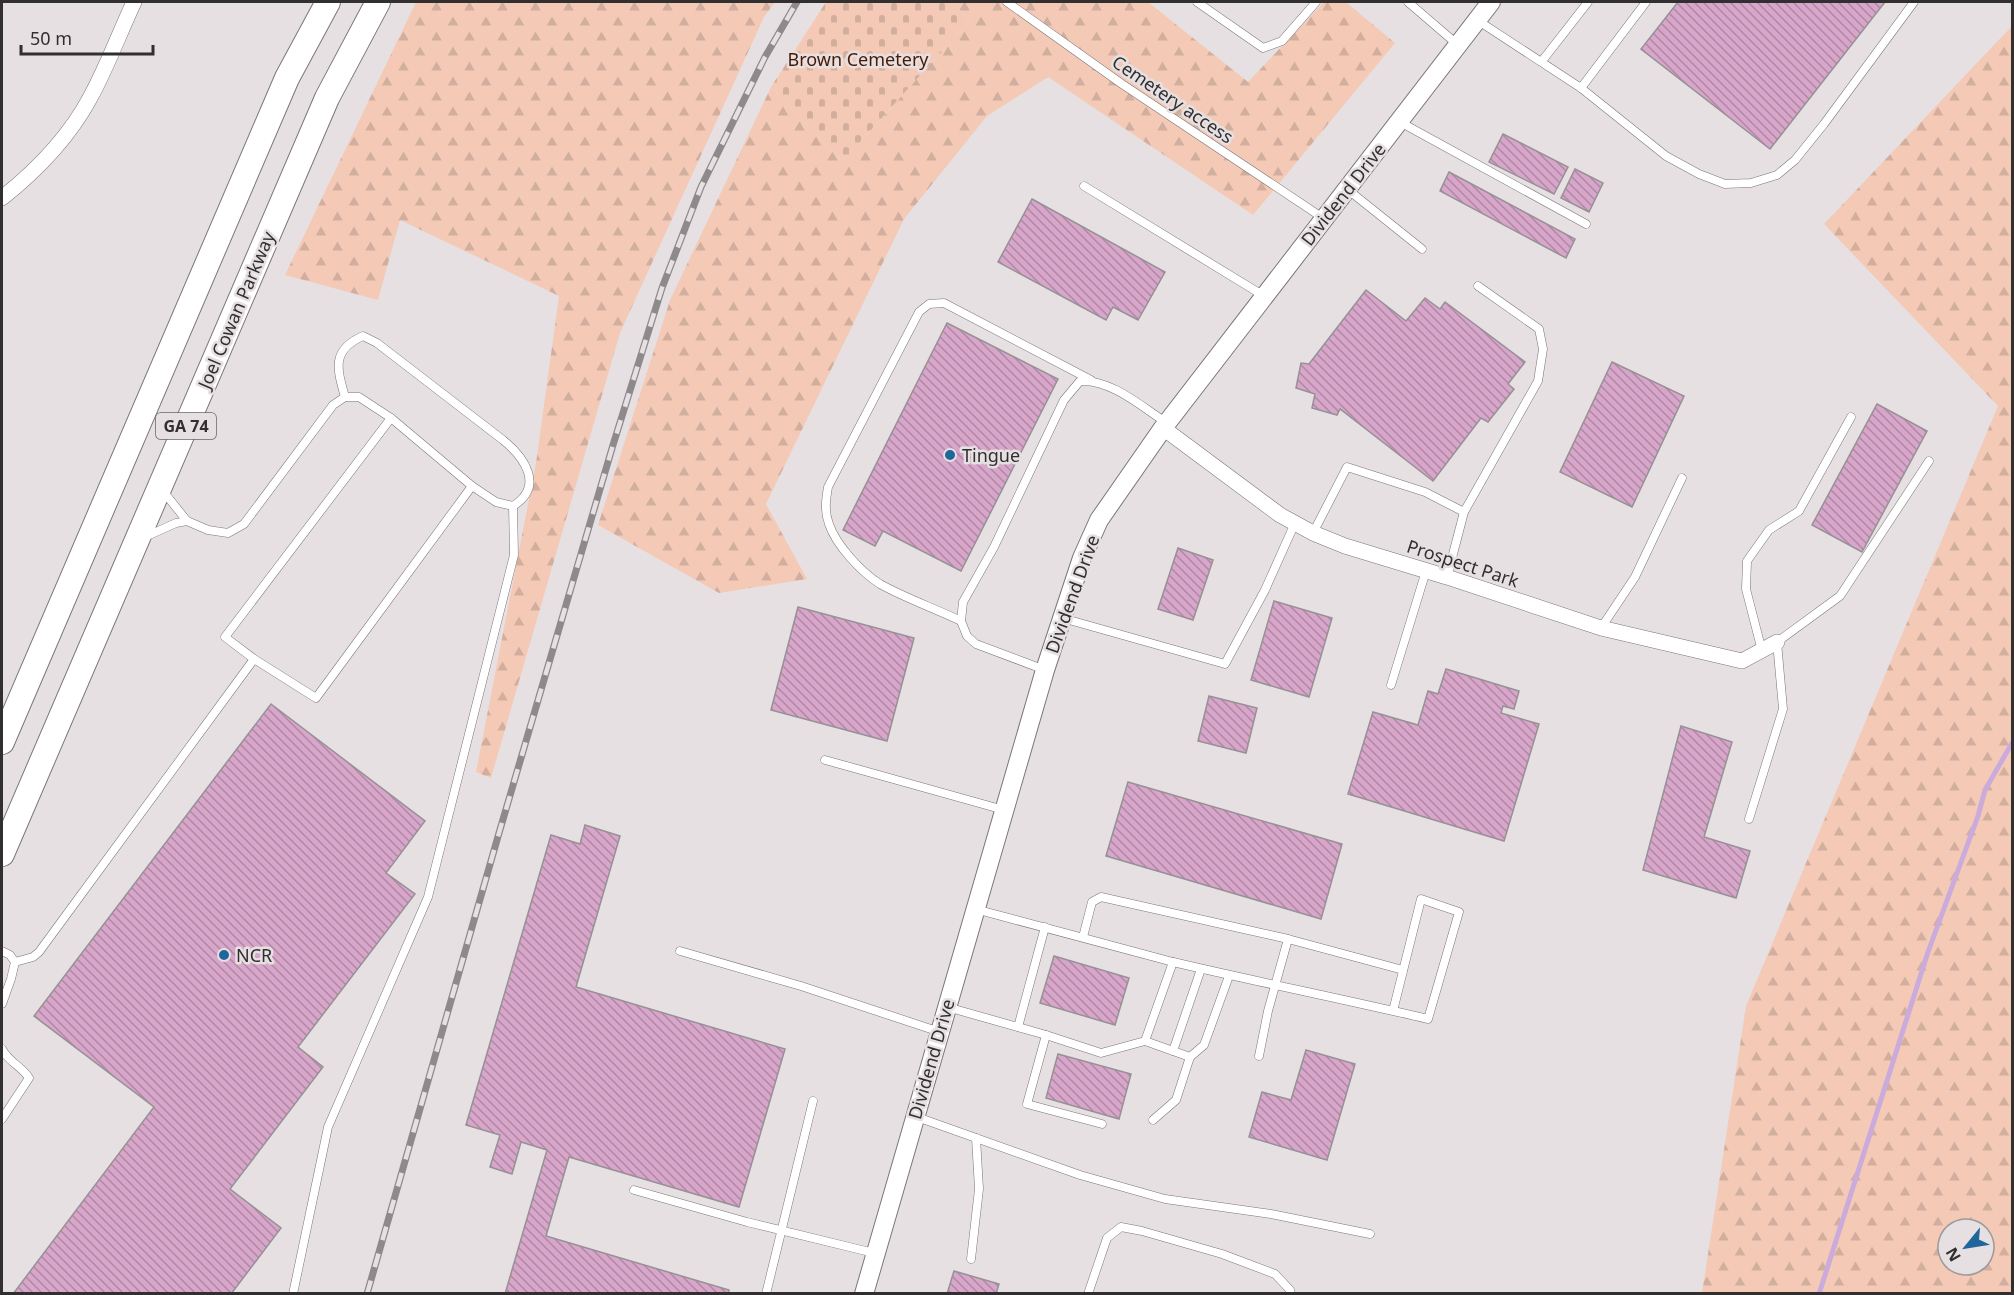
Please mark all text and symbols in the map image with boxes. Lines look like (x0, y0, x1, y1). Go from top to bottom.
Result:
scale bar (21, 18, 153, 56)
text: 50 m (30, 26, 72, 50)
park label: Brown Cemetery (787, 47, 929, 71)
street label: Cemetery access (1108, 50, 1238, 148)
street label: Dividend Drive (1295, 138, 1391, 250)
street label: Joel Cowan Parkway (191, 227, 280, 394)
road number: GA 74 (156, 413, 216, 439)
place label: Tingue (962, 443, 1020, 467)
marker: Tingue (943, 448, 957, 462)
street label: Dividend Drive (1039, 532, 1105, 656)
street label: Prospect Park (1404, 534, 1522, 593)
place label: NCR (236, 943, 272, 967)
marker: NCR (217, 948, 231, 962)
street label: Dividend Drive (902, 996, 960, 1122)
north arrow (1936, 1217, 1996, 1277)
text: N (1940, 1243, 1966, 1266)

